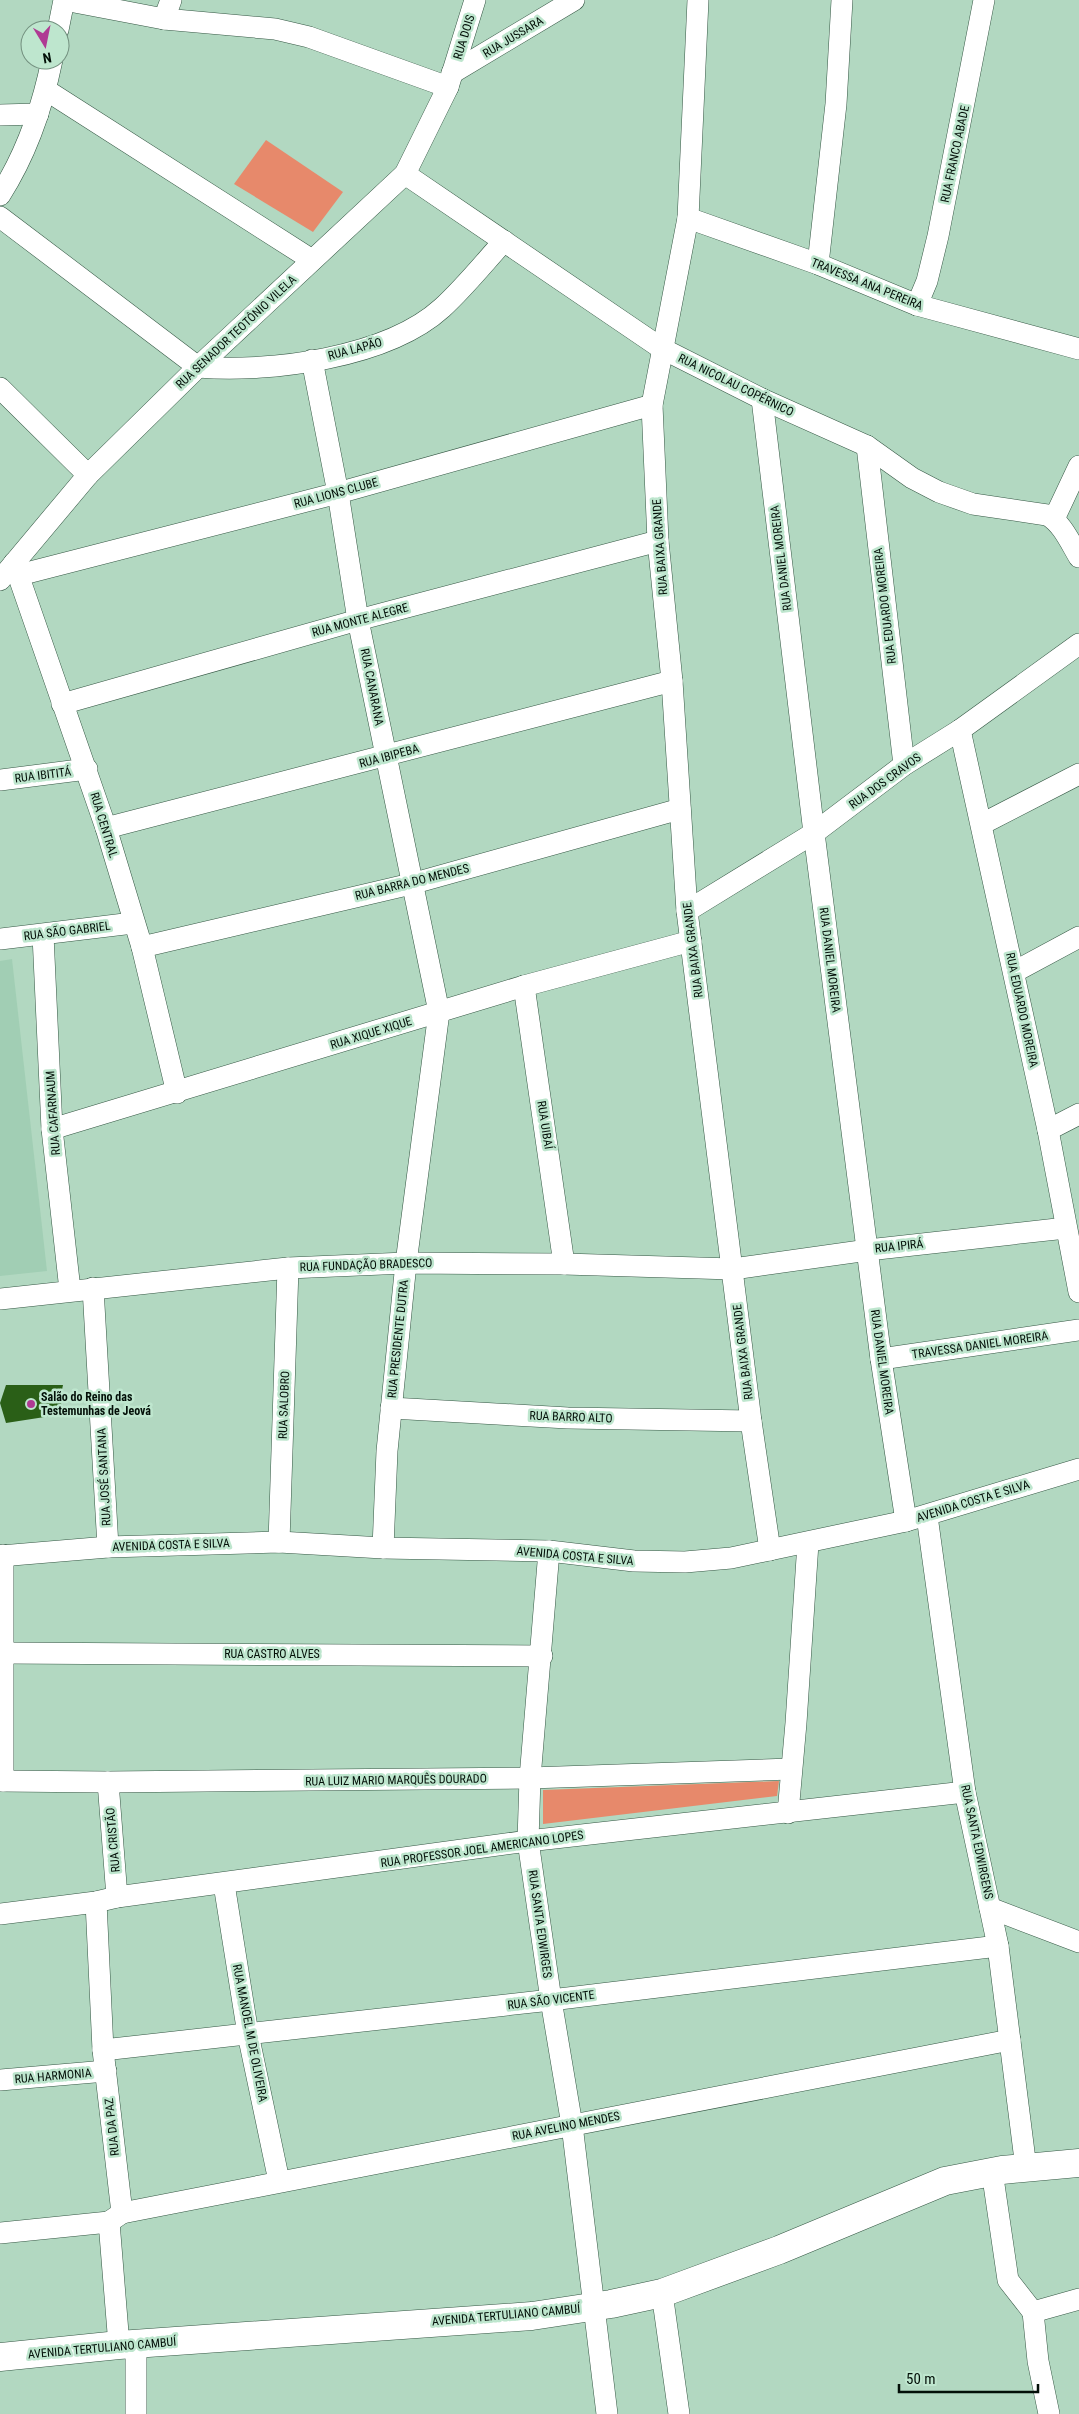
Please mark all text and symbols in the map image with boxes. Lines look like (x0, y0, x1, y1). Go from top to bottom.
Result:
street label: RUA DOIS (451, 13, 477, 61)
street label: RUA JUSSARA (480, 13, 546, 60)
north arrow (20, 20, 70, 70)
text: N (42, 49, 53, 66)
street label: RUA FRANCO ABADE (938, 104, 972, 204)
street label: TRAVESSA ANA PEREIRA (809, 255, 925, 313)
street label: RUA SENADOR TEOTÔNIO VILELA (172, 272, 299, 391)
street label: RUA LAPÃO (326, 333, 384, 363)
street label: RUA NICOLAU COPÉRNICO (676, 350, 796, 419)
street label: RUA LIONS CLUBE (292, 475, 380, 511)
street label: RUA BAIXA GRANDE (650, 499, 670, 595)
street label: RUA DANIEL MOREIRA (768, 504, 794, 611)
street label: RUA EDUARDO MOREIRA (871, 547, 899, 665)
street label: RUA MONTE ALEGRE (310, 600, 410, 640)
street label: RUA CANARANA (358, 647, 386, 727)
street label: RUA IBIPEBA (358, 741, 420, 771)
street label: RUA DOS CRAVOS (846, 750, 924, 812)
street label: RUA IBITITÁ (14, 764, 72, 785)
street label: RUA CENTRAL (87, 790, 121, 860)
street label: RUA BARRA DO MENDES (354, 861, 470, 903)
street label: RUA BAIXA GRANDE (680, 901, 706, 999)
street label: RUA DANIEL MOREIRA (817, 907, 843, 1014)
street label: RUA SÃO GABRIEL (23, 917, 111, 943)
street label: RUA EDUARDO MOREIRA (1003, 951, 1041, 1069)
street label: RUA XIQUE XIQUE (329, 1014, 413, 1052)
street label: RUA CAFARNAUM (43, 1070, 63, 1156)
street label: RUA UIBAÍ (534, 1100, 557, 1151)
street label: RUA IPIRÁ (874, 1235, 924, 1256)
street label: RUA FUNDAÇÃO BRADESCO (299, 1254, 433, 1274)
street label: RUA PRESIDENTE DUTRA (385, 1279, 411, 1399)
street label: RUA BAIXA GRANDE (730, 1303, 756, 1401)
street label: RUA DANIEL MOREIRA (868, 1309, 896, 1416)
street label: TRAVESSA DANIEL MOREIRA (911, 1329, 1049, 1361)
street label: RUA SALOBRO (276, 1371, 292, 1439)
place label: Salão do Reino das Testemunhas de Jeová (41, 1390, 151, 1418)
marker: Salão do Reino das Testemunhas de Jeová (25, 1398, 37, 1410)
street label: RUA BARRO ALTO (529, 1409, 613, 1425)
street label: RUA JOSÉ SANTANA (93, 1428, 114, 1526)
street label: AVENIDA COSTA E SILVA (915, 1477, 1031, 1525)
street label: AVENIDA COSTA E SILVA (112, 1536, 230, 1554)
street label: AVENIDA COSTA E SILVA (516, 1544, 634, 1568)
street label: RUA CASTRO ALVES (224, 1647, 320, 1661)
street label: RUA LUIZ MARIO MARQUÊS DOURADO (305, 1770, 487, 1789)
street label: RUA SANTA EDWIRGENS (958, 1784, 996, 1900)
street label: RUA CRISTÃO (101, 1807, 123, 1873)
street label: RUA PROFESSOR JOEL AMERICANO LOPES (380, 1828, 584, 1870)
street label: RUA SANTA EDWIRGES (525, 1869, 555, 1979)
street label: RUA MANOEL M DE OLIVEIRA (230, 1963, 270, 2103)
street label: RUA SÃO VICENTE (506, 1986, 595, 2012)
street label: RUA HARMONIA (14, 2066, 92, 2086)
street label: RUA DA PAZ (102, 2097, 122, 2157)
street label: RUA AVELINO MENDES (511, 2109, 621, 2143)
street label: AVENIDA TERTULIANO CAMBUÍ (431, 2300, 582, 2328)
street label: AVENIDA TERTULIANO CAMBUÍ (27, 2333, 178, 2361)
scale bar (899, 2362, 1038, 2394)
text: 50 m (906, 2370, 936, 2388)

